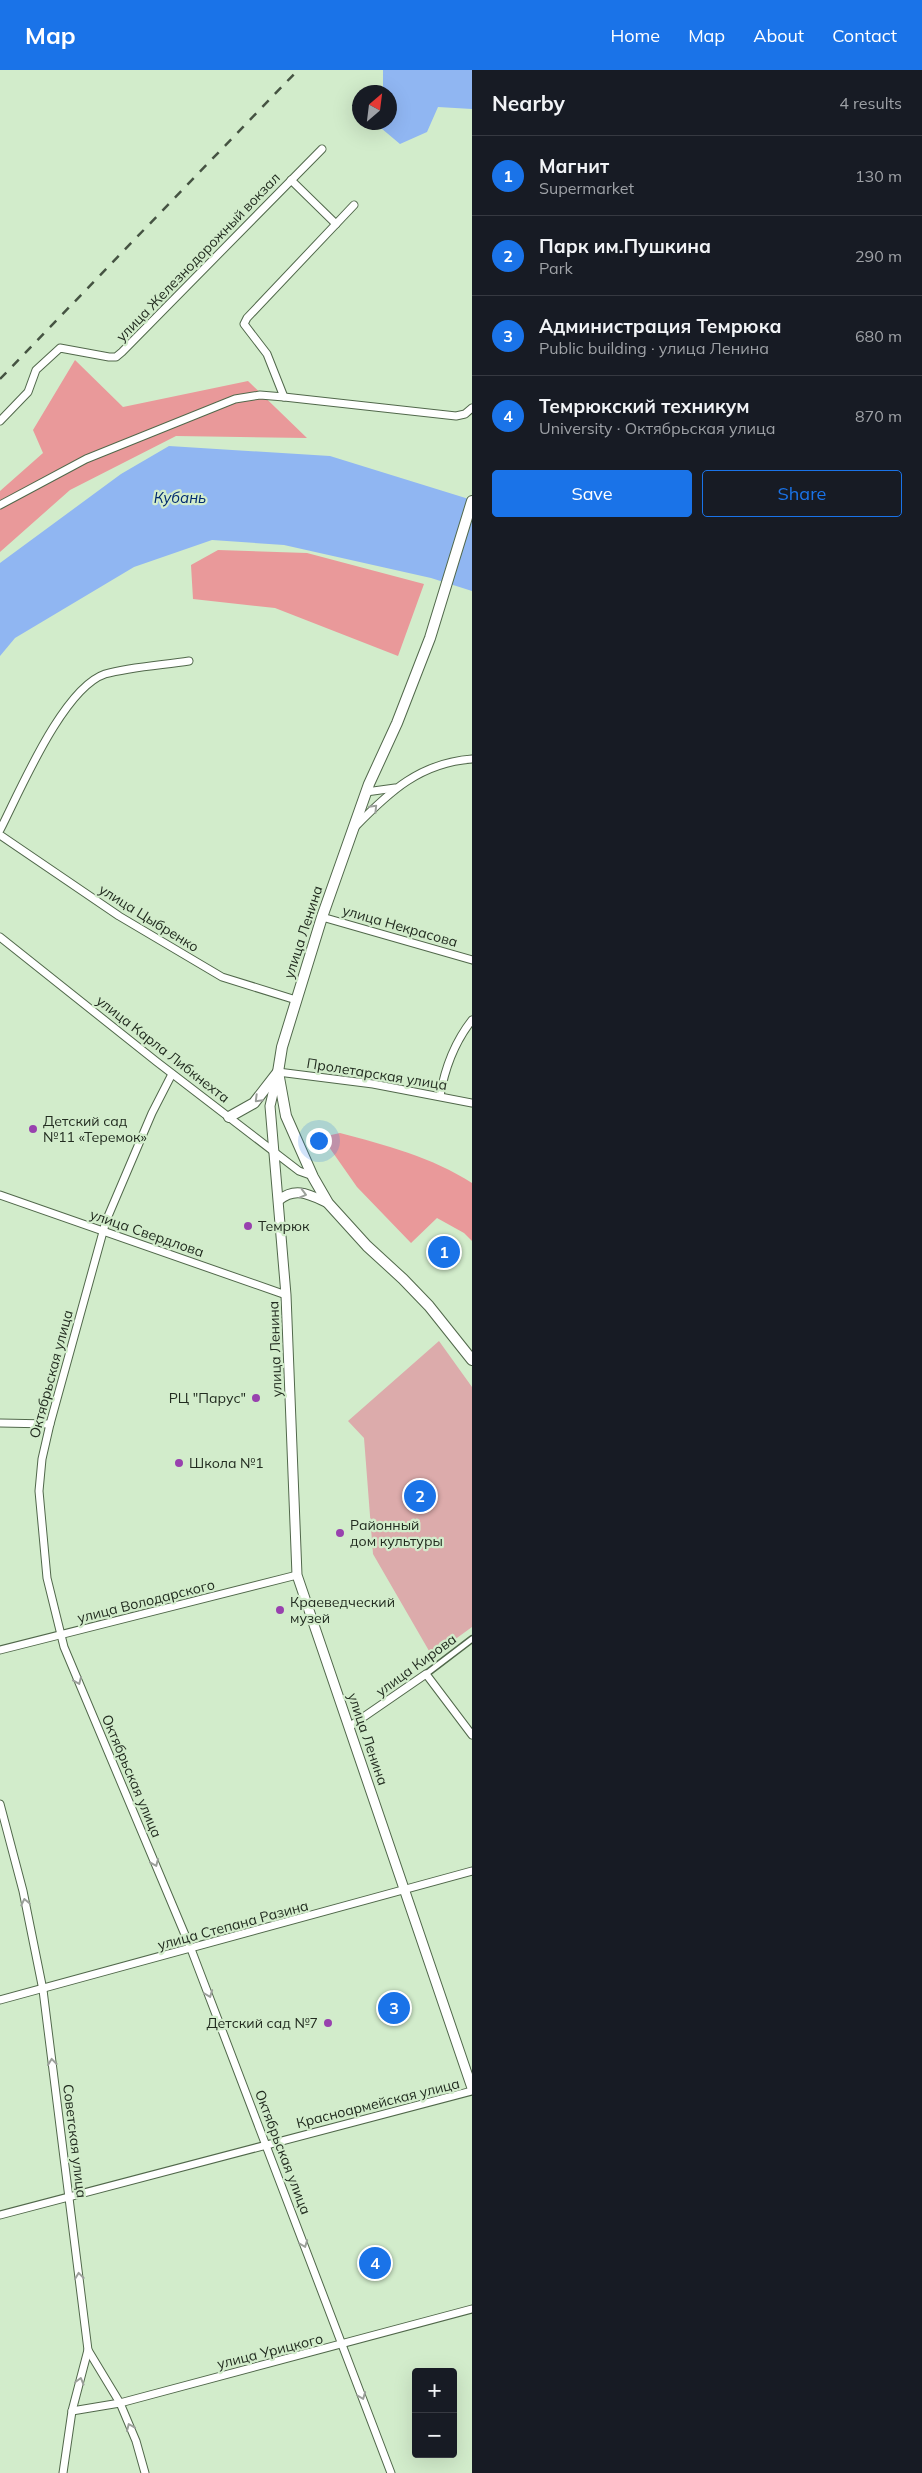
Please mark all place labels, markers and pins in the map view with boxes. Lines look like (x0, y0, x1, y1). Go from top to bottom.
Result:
place label: Детский сад №11 «Теремок» (43, 1112, 147, 1146)
marker: Детский сад №11 «Теремок» (27, 1123, 39, 1135)
place label: Темрюк (258, 1217, 310, 1235)
marker: Темрюк (242, 1220, 254, 1232)
pin: 1 (428, 1233, 460, 1271)
place label: РЦ "Парус" (169, 1389, 246, 1407)
marker: РЦ "Парус" (250, 1392, 262, 1404)
place label: Школа №1 (189, 1454, 264, 1472)
marker: Школа №1 (173, 1457, 185, 1469)
pin: 2 (404, 1477, 436, 1515)
place label: Районный дом культуры (350, 1516, 443, 1550)
marker: Районный дом культуры (334, 1527, 346, 1539)
place label: Краеведческий музей (290, 1593, 395, 1627)
marker: Краеведческий музей (274, 1604, 286, 1616)
pin: 3 (378, 1989, 410, 2027)
place label: Детский сад №7 (206, 2014, 318, 2032)
marker: Детский сад №7 (322, 2017, 334, 2029)
pin: 4 (359, 2244, 391, 2282)

